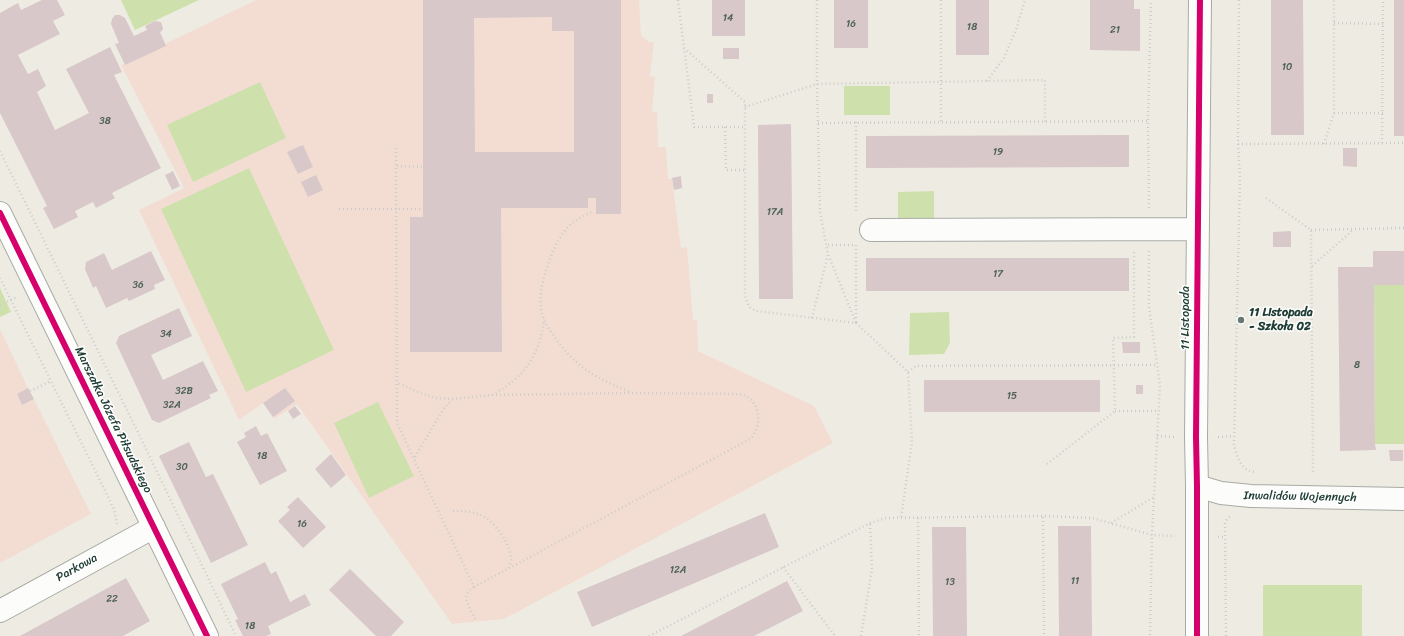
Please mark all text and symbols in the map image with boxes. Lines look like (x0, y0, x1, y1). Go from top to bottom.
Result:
house number: 14 (723, 12, 733, 24)
house number: 16 (846, 18, 856, 30)
house number: 18 (967, 21, 977, 33)
house number: 21 (1110, 24, 1120, 36)
house number: 10 (1282, 61, 1292, 73)
house number: 38 (99, 115, 111, 127)
house number: 19 (993, 146, 1003, 158)
house number: 17A (767, 206, 783, 218)
house number: 17 (993, 268, 1003, 280)
house number: 36 (132, 279, 144, 291)
street label: 11 Listopada (1179, 286, 1193, 350)
place label: 11 Listopada - Szkoła 02 (1249, 306, 1313, 334)
marker: 11 Listopada - Szkoła 02 (1236, 315, 1246, 325)
house number: 34 (160, 328, 172, 340)
street label: Marszałka Józefa Piłsudskiego (71, 344, 155, 496)
house number: 8 (1354, 359, 1360, 371)
house number: 32B (175, 385, 193, 397)
house number: 15 (1007, 390, 1017, 402)
house number: 32A (163, 399, 181, 411)
house number: 18 (257, 450, 267, 462)
house number: 30 (176, 461, 188, 473)
street label: Inwalidów Wojennych (1243, 489, 1357, 505)
house number: 16 (297, 518, 307, 530)
street label: Parkowa (54, 551, 100, 585)
house number: 12A (670, 564, 686, 576)
house number: 11 (1071, 575, 1079, 587)
house number: 13 (945, 576, 955, 588)
house number: 22 (106, 593, 118, 605)
house number: 18 (245, 620, 255, 632)

